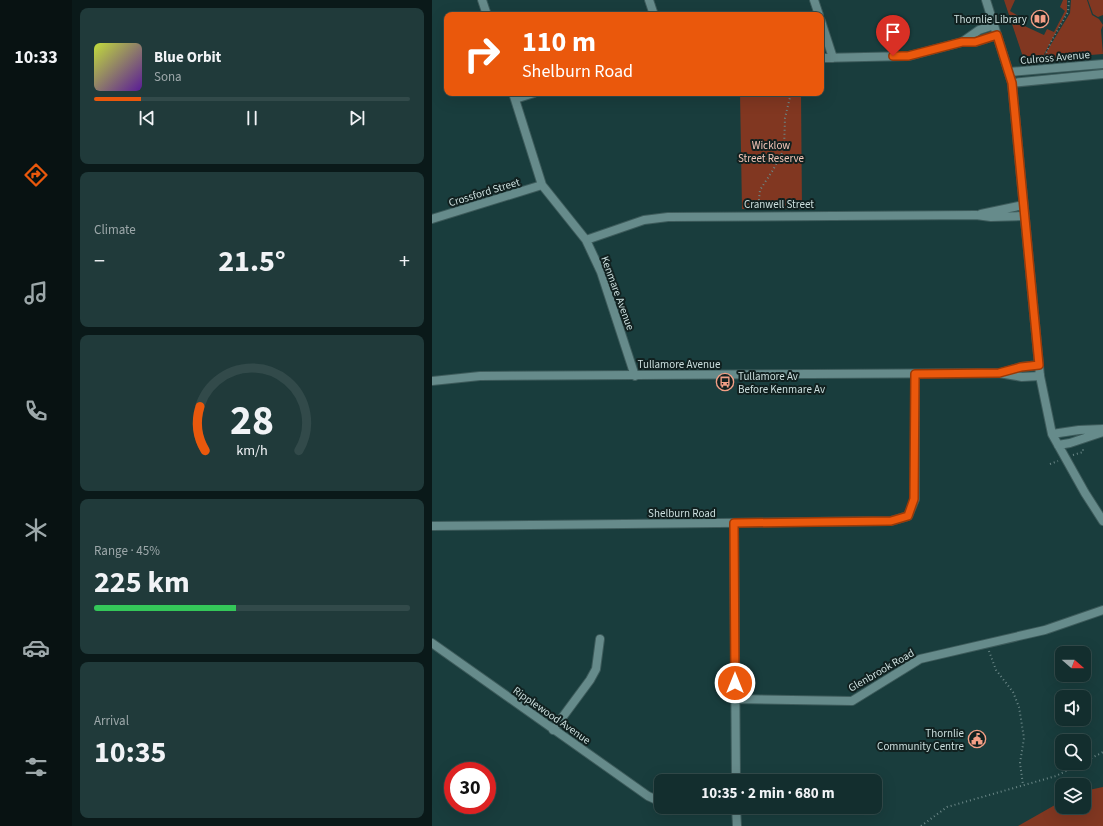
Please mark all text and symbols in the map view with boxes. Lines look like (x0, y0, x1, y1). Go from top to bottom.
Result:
library icon: Thornlie Library (1030, 9, 1050, 29)
place label: Thornlie Library (954, 12, 1027, 27)
pin (876, 15, 910, 56)
icon: arrive (882, 21, 904, 43)
text: 110 m (522, 22, 596, 62)
icon: right (456, 28, 508, 80)
text: 10:33 (14, 45, 58, 70)
text: Blue Orbit (154, 47, 221, 68)
street label: Culross Avenue (1020, 47, 1091, 68)
text: Shelburn Road (522, 59, 633, 84)
text: Sona (154, 68, 182, 86)
icon: previous (136, 107, 158, 129)
icon: pause (241, 107, 263, 129)
icon: next (346, 107, 368, 129)
park label: Wicklow Street Reserve (738, 138, 805, 166)
icon: directions (22, 161, 50, 189)
street label: Crossford Street (447, 174, 522, 210)
street label: Cranwell Street (744, 197, 814, 212)
text: Climate (94, 221, 136, 239)
text: 21.5° (218, 240, 286, 283)
text: − (94, 245, 105, 277)
text: + (399, 245, 410, 277)
street label: Kenmare Avenue (597, 254, 638, 333)
icon: music (22, 279, 50, 307)
street label: Tullamore Avenue (638, 357, 721, 372)
place label: Tullamore Av Before Kenmare Av (738, 369, 825, 397)
bus stop icon: Tullamore Av Before Kenmare Av (715, 372, 735, 392)
text: 28 (230, 391, 274, 451)
icon: phone (22, 397, 50, 425)
text: km/h (236, 440, 268, 461)
street label: Shelburn Road (648, 506, 716, 521)
icon: climate (22, 516, 50, 544)
text: Range · 45% (94, 542, 160, 560)
text: 225 km (94, 561, 190, 604)
icon: car (22, 634, 50, 662)
street label: Glenbrook Road (845, 645, 917, 695)
north arrow (1055, 646, 1091, 682)
map controls (1055, 646, 1091, 814)
position arrow (714, 662, 756, 704)
street label: Ripplewood Avenue (510, 683, 594, 748)
button: sound (1055, 690, 1091, 726)
text: Arrival (94, 712, 129, 730)
place label: Thornlie Community Centre (877, 726, 965, 754)
public building icon: Thornlie Community Centre (967, 729, 987, 749)
text: 10:35 (94, 731, 166, 774)
button: search (1055, 734, 1091, 770)
icon: filters (22, 753, 50, 781)
speed limit sign: 30 (444, 762, 496, 814)
button: layers (1055, 778, 1091, 814)
text: 10:35 · 2 min · 680 m (701, 783, 835, 804)

